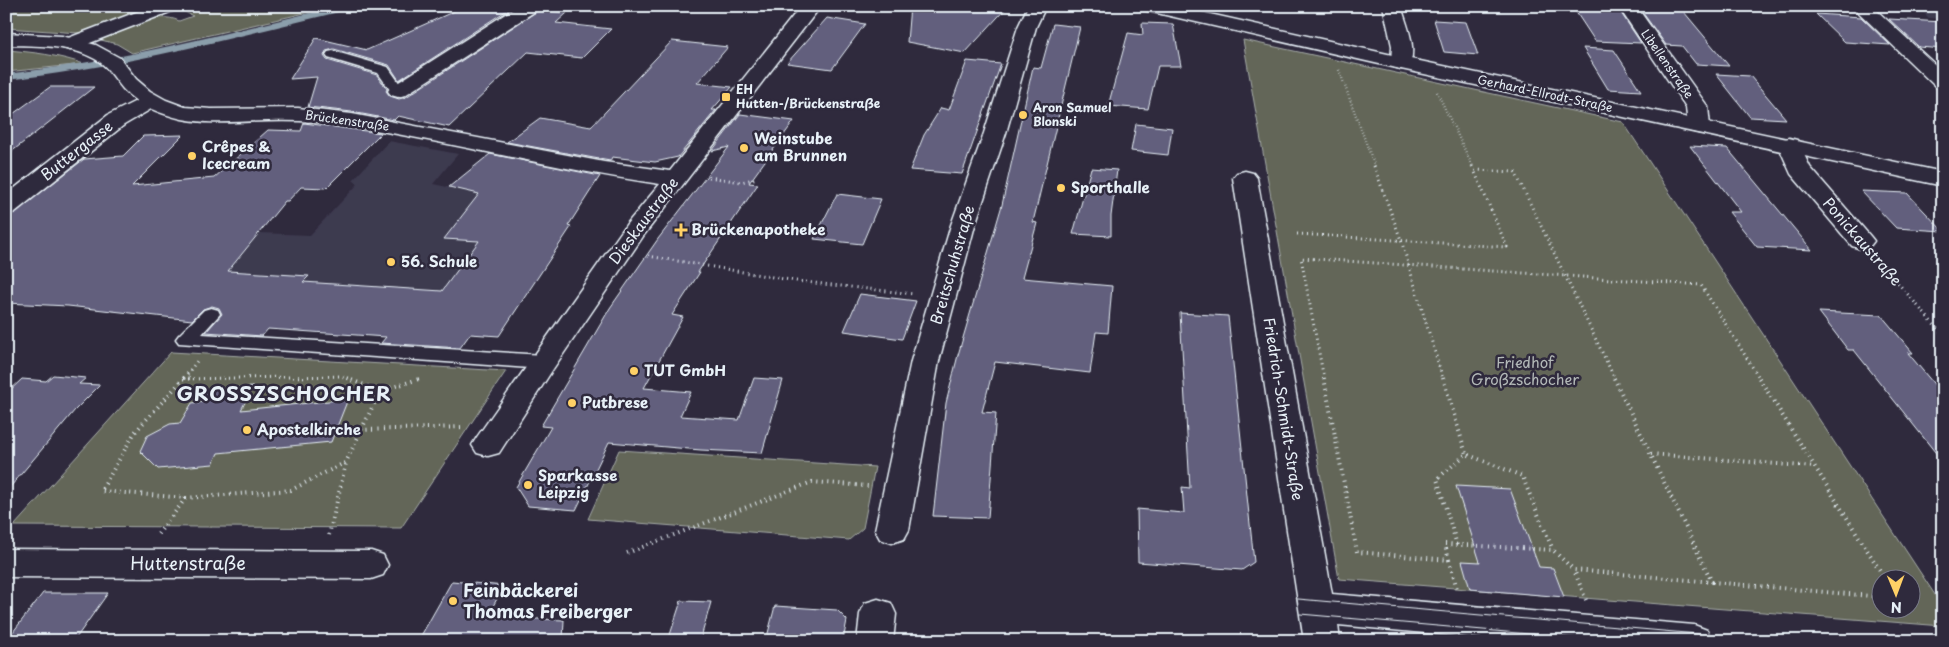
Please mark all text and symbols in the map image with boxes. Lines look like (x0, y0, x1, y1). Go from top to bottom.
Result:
street label: Libellenstraße (1637, 25, 1698, 102)
street label: Gerhard-Ellrodt-Straße (1476, 70, 1614, 116)
place label: EH Hutten-/Brückenstraße (736, 80, 881, 112)
marker: EH Hutten-/Brückenstraße (720, 91, 732, 103)
place label: Aron Samuel Blonski (1032, 98, 1111, 130)
street label: Brückenstraße (304, 105, 390, 135)
marker: Aron Samuel Blonski (1017, 109, 1029, 121)
street label: Buttergasse (35, 114, 117, 185)
place label: Weinstube am Brunnen (754, 126, 847, 166)
place label: Crêpes & Icecream (202, 134, 271, 174)
marker: Weinstube am Brunnen (738, 142, 750, 154)
marker: Crêpes & Icecream (186, 150, 198, 162)
street label: Dieskaustraße (602, 172, 683, 268)
place label: Sporthalle (1071, 175, 1150, 198)
marker: Sporthalle (1055, 182, 1067, 194)
street label: Ponickaustraße (1818, 192, 1908, 290)
street label: Breitschuhstraße (924, 202, 980, 327)
place label: Brückenapotheke (691, 217, 826, 240)
marker: Brückenapotheke (675, 224, 687, 236)
place label: 56. Schule (401, 249, 477, 272)
marker: 56. Schule (385, 256, 397, 268)
street label: Friedrich-Schmidt-Straße (1259, 316, 1310, 502)
park label: Friedhof Großzschocher (1471, 350, 1579, 390)
place label: TUT GmbH (644, 358, 726, 381)
marker: TUT GmbH (628, 365, 640, 377)
district label: GROSSZSCHOCHER (176, 378, 392, 408)
place label: Putbrese (582, 390, 648, 413)
marker: Putbrese (566, 397, 578, 409)
place label: Apostelkirche (257, 417, 361, 440)
marker: Apostelkirche (241, 424, 253, 436)
place label: Sparkasse Leipzig (538, 463, 617, 503)
marker: Sparkasse Leipzig (522, 479, 534, 491)
street label: Huttenstraße (130, 549, 246, 576)
north arrow (1872, 570, 1922, 620)
place label: Feinbäckerei Thomas Freiberger (463, 576, 633, 624)
marker: Feinbäckerei Thomas Freiberger (447, 595, 459, 607)
text: N (1891, 597, 1902, 618)

